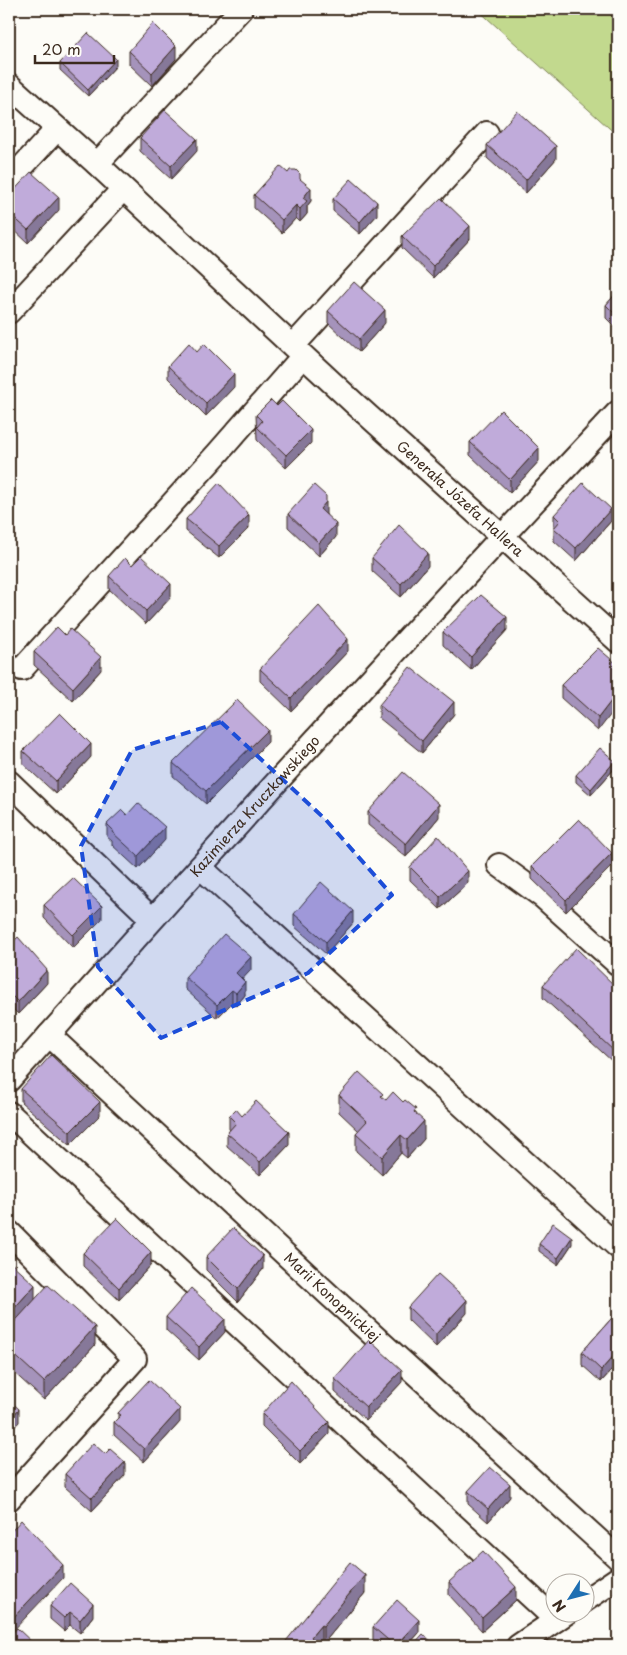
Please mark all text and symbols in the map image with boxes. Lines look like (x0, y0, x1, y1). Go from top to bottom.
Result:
scale bar (35, 32, 114, 64)
text: 20 m (42, 37, 81, 60)
street label: Generała Józefa Hallera (392, 435, 529, 561)
street label: Kazimierza Kruczkowskiego (185, 730, 324, 881)
street label: Marii Konopnickiej (280, 1247, 385, 1347)
north arrow (544, 1572, 594, 1622)
text: N (547, 1595, 571, 1617)

